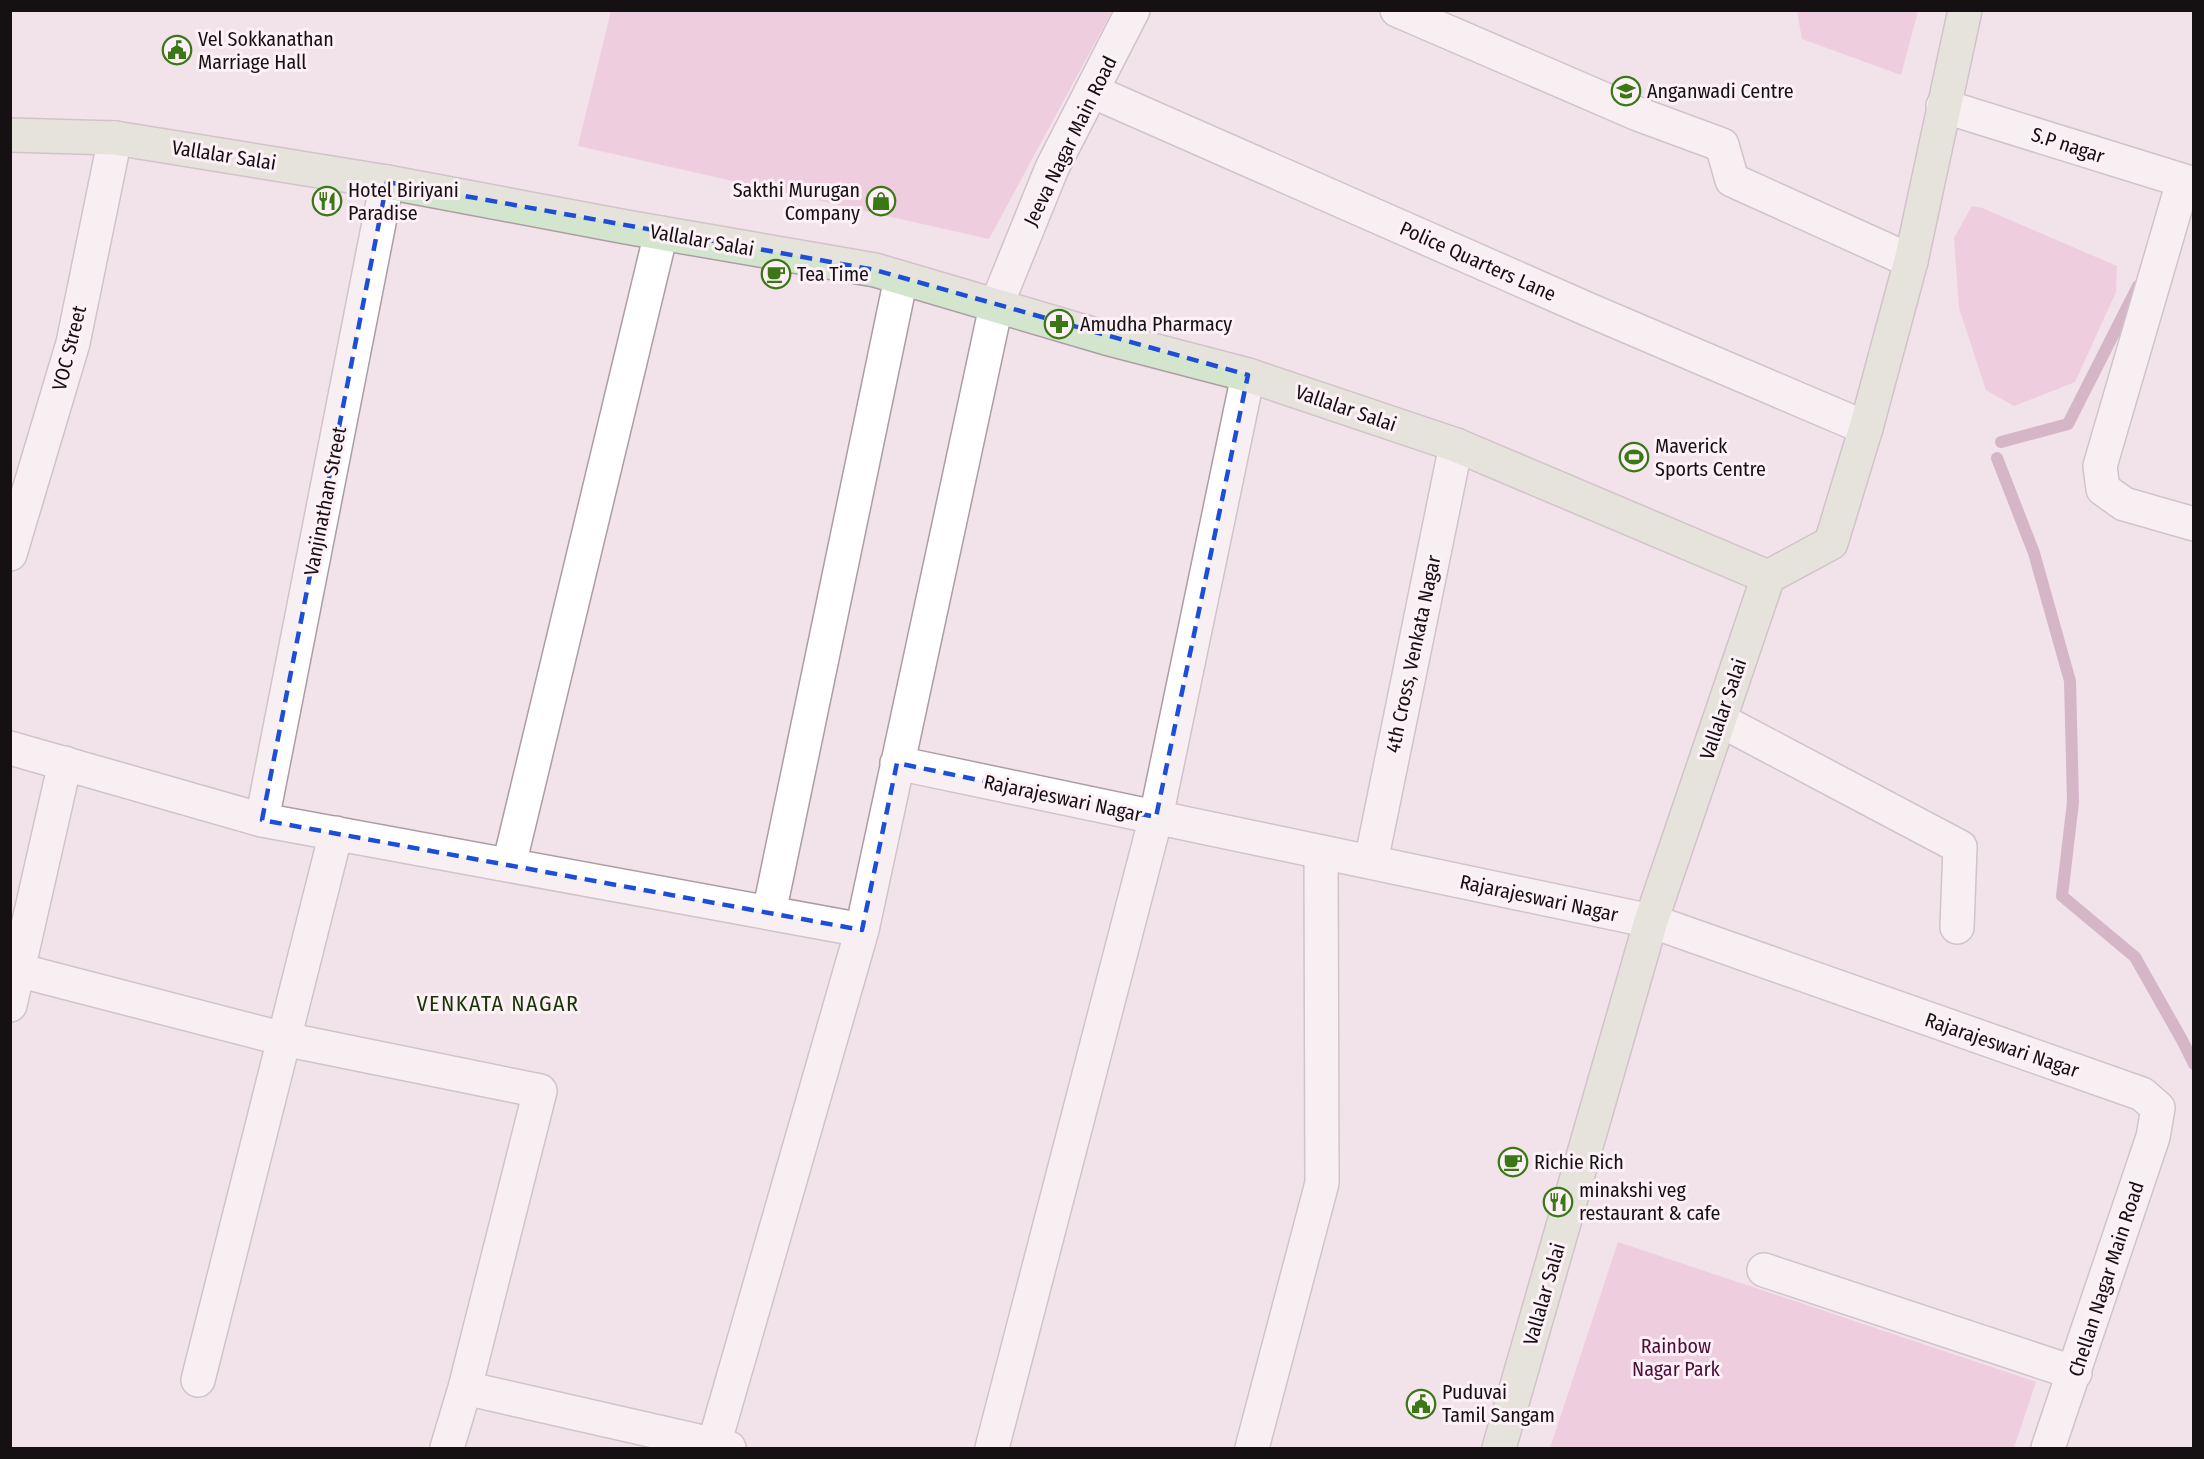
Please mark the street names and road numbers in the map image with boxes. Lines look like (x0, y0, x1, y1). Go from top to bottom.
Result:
street label: Jeeva Nagar Main Road (1018, 52, 1122, 230)
street label: S.P nagar (2029, 122, 2108, 168)
street label: Vallalar Salai (170, 135, 278, 175)
street label: Police Quarters Lane (1396, 216, 1560, 306)
street label: Vallalar Salai (648, 219, 756, 261)
street label: VOC Street (47, 303, 91, 393)
street label: Vallalar Salai (1292, 380, 1400, 436)
street label: Vanjinathan Street (299, 424, 351, 578)
street label: 4th Cross, Venkata Nagar (1380, 553, 1446, 755)
street label: Vallalar Salai (1695, 655, 1751, 763)
street label: Rajarajeswari Nagar (982, 769, 1144, 827)
street label: Rajarajeswari Nagar (1458, 869, 1620, 927)
street label: Rajarajeswari Nagar (1922, 1007, 2082, 1083)
street label: Chellan Nagar Main Road (2063, 1178, 2149, 1380)
street label: Vallalar Salai (1518, 1240, 1570, 1348)

